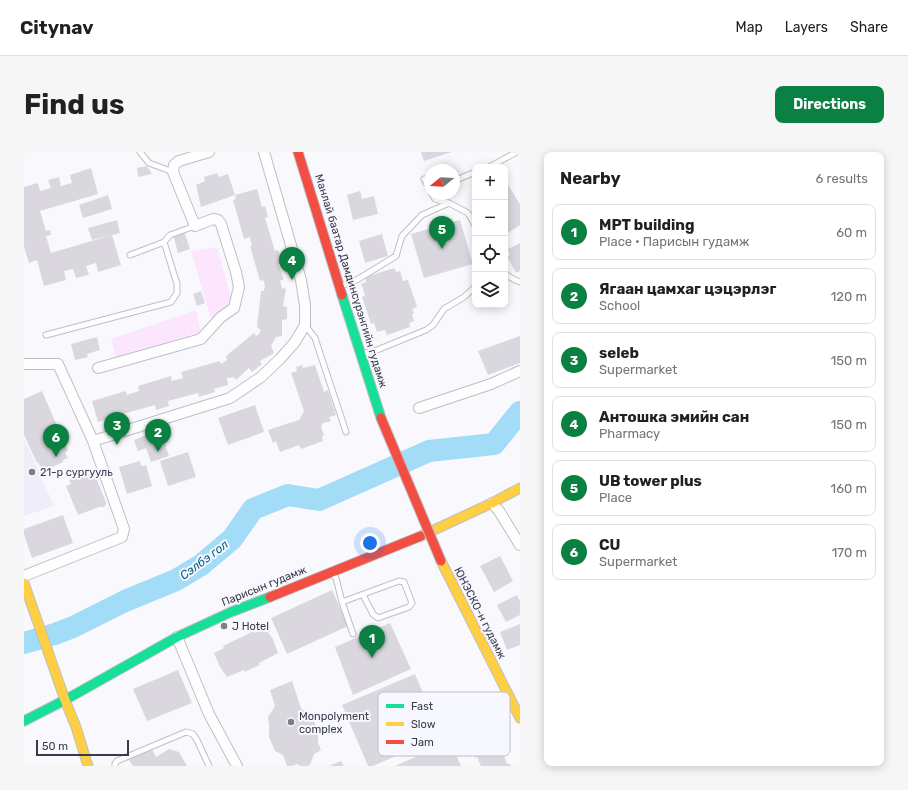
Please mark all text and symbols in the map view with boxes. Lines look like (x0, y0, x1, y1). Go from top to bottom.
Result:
text: Citynav (20, 16, 93, 39)
text: Map (736, 19, 763, 36)
text: Layers (785, 19, 828, 36)
text: Share (850, 19, 888, 36)
button: Directions (775, 86, 884, 123)
text: Find us (24, 88, 124, 121)
north arrow (424, 164, 460, 200)
map controls (472, 164, 508, 308)
button: + (472, 164, 508, 200)
text: Nearby (560, 168, 621, 188)
text: 6 results (816, 171, 868, 186)
street label: Манлай баатар Дамдинсүрэнгийн гудамж (312, 173, 390, 390)
button: − (472, 200, 508, 236)
pin: 5 (429, 216, 455, 249)
text: MPT building (599, 216, 694, 234)
text: 1 (571, 225, 577, 240)
text: 60 m (836, 225, 867, 240)
text: Place · Парисын гудамж (599, 234, 749, 249)
button: locate (472, 236, 508, 272)
pin: 4 (279, 247, 305, 280)
button: layers (472, 272, 508, 308)
text: Ягаан цамхаг цэцэрлэг (599, 280, 776, 298)
text: 2 (570, 289, 578, 304)
text: 120 m (831, 289, 867, 304)
text: School (599, 298, 640, 313)
text: seleb (599, 344, 639, 362)
text: 3 (570, 353, 578, 368)
text: 150 m (831, 353, 867, 368)
text: Supermarket (599, 362, 677, 377)
text: Антошка эмийн сан (599, 408, 749, 426)
pin: 3 (104, 412, 130, 445)
text: 4 (570, 417, 578, 432)
text: 150 m (831, 417, 867, 432)
pin: 2 (145, 419, 171, 452)
pin: 6 (43, 424, 69, 457)
text: Pharmacy (599, 426, 660, 441)
place label: 21-р сургууль (40, 466, 113, 479)
marker: 21-р сургууль (27, 467, 37, 477)
text: UB tower plus (599, 472, 702, 490)
text: 5 (570, 481, 578, 496)
text: 160 m (831, 481, 867, 496)
text: Place (599, 490, 632, 505)
your location (360, 533, 380, 553)
text: CU (599, 536, 620, 554)
water label: Сэлбэ гол (177, 537, 231, 583)
text: 6 (570, 545, 578, 560)
text: 170 m (832, 545, 867, 560)
text: Supermarket (599, 554, 677, 569)
street label: Парисын гудамж (220, 563, 308, 609)
street label: ЮНЭСКО-н гудамж (451, 565, 509, 661)
place label: J Hotel (232, 620, 269, 633)
marker: J Hotel (219, 621, 229, 631)
pin: 1 (359, 625, 385, 658)
legend (378, 692, 510, 756)
text: Fast (411, 700, 434, 713)
place label: Monpolyment complex (299, 710, 370, 736)
marker: Monpolyment complex (286, 717, 296, 727)
text: Slow (411, 718, 436, 731)
text: Jam (411, 736, 434, 749)
scale bar (36, 738, 129, 757)
text: 50 m (42, 740, 68, 753)

